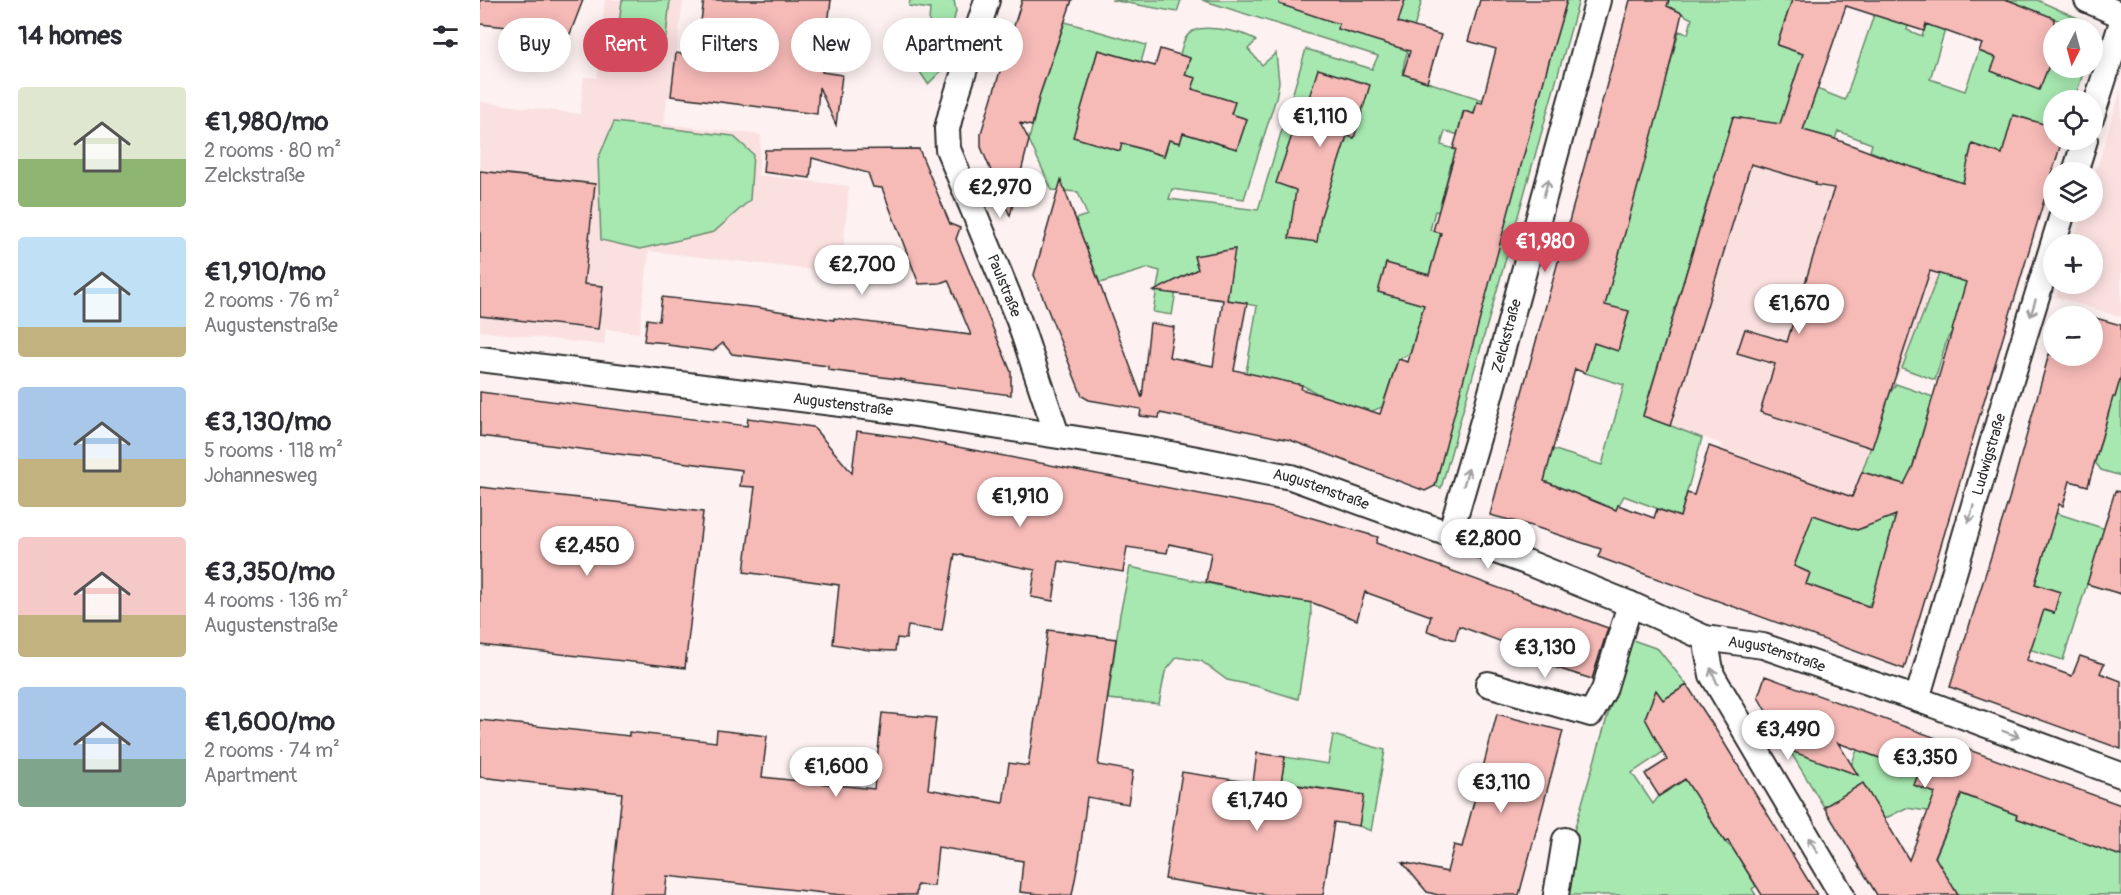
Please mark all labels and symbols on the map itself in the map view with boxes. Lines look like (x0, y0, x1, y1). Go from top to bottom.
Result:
north arrow (2043, 18, 2103, 78)
pin: €1,110 (1271, 97, 1369, 148)
pin: €2,970 (951, 168, 1049, 219)
one-way arrow (1540, 179, 1552, 198)
pin: €1,980 (1496, 222, 1594, 273)
pin: €2,700 (813, 245, 911, 296)
street label: Paulstraße (983, 252, 1026, 321)
pin: €1,670 (1750, 284, 1848, 335)
street label: Zelckstraße (1488, 296, 1526, 375)
one-way arrow (2027, 298, 2038, 317)
street label: Augustenstraße (792, 389, 895, 421)
street label: Ludwigstraße (1968, 411, 2010, 498)
street label: Augustenstraße (1271, 465, 1372, 515)
one-way arrow (1461, 468, 1472, 487)
pin: €1,910 (971, 477, 1069, 528)
one-way arrow (1965, 504, 1976, 523)
pin: €2,800 (1439, 519, 1537, 570)
pin: €2,450 (538, 526, 636, 577)
pin: €3,130 (1496, 628, 1594, 679)
street label: Augustenstraße (1727, 632, 1828, 677)
one-way arrow (1708, 668, 1720, 686)
pin: €3,490 (1739, 710, 1837, 761)
one-way arrow (2002, 730, 2020, 741)
pin: €3,350 (1876, 738, 1974, 789)
pin: €1,600 (787, 747, 885, 798)
pin: €3,110 (1452, 763, 1550, 814)
pin: €1,740 (1208, 781, 1306, 832)
one-way arrow (1806, 837, 1818, 854)

